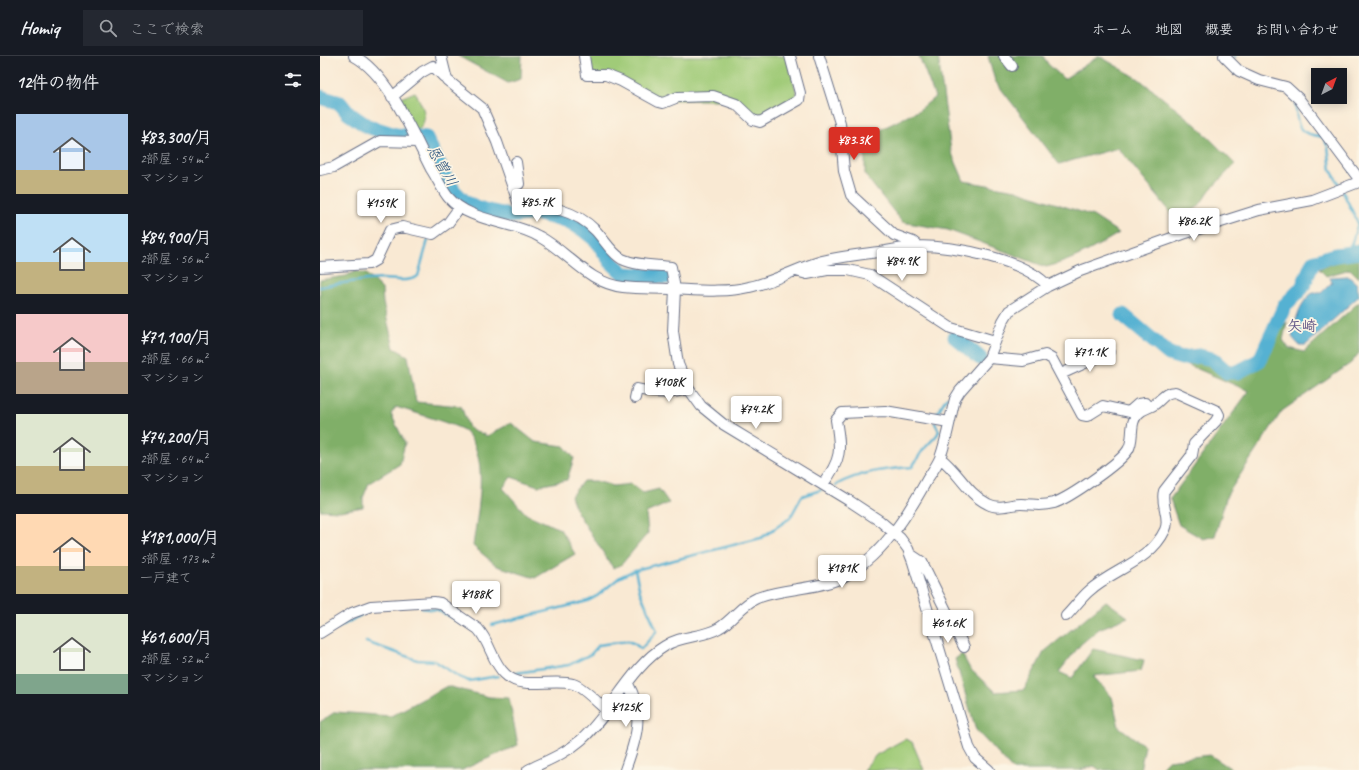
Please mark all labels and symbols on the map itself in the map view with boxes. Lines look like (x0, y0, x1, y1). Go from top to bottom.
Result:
north arrow (1311, 68, 1347, 104)
pin: ¥83.3K (821, 127, 887, 161)
water label: 恩曽川 (423, 142, 461, 190)
pin: ¥85.7K (504, 189, 570, 223)
pin: ¥159K (353, 190, 409, 224)
pin: ¥86.2K (1161, 208, 1227, 242)
pin: ¥84.9K (869, 248, 935, 282)
district label: 矢崎 (1287, 317, 1317, 336)
pin: ¥71.1K (1057, 339, 1123, 373)
pin: ¥108K (641, 369, 697, 403)
pin: ¥74.2K (723, 396, 789, 430)
pin: ¥181K (814, 555, 870, 589)
pin: ¥188K (448, 581, 504, 615)
pin: ¥61.6K (915, 610, 981, 644)
pin: ¥125K (598, 694, 654, 728)

